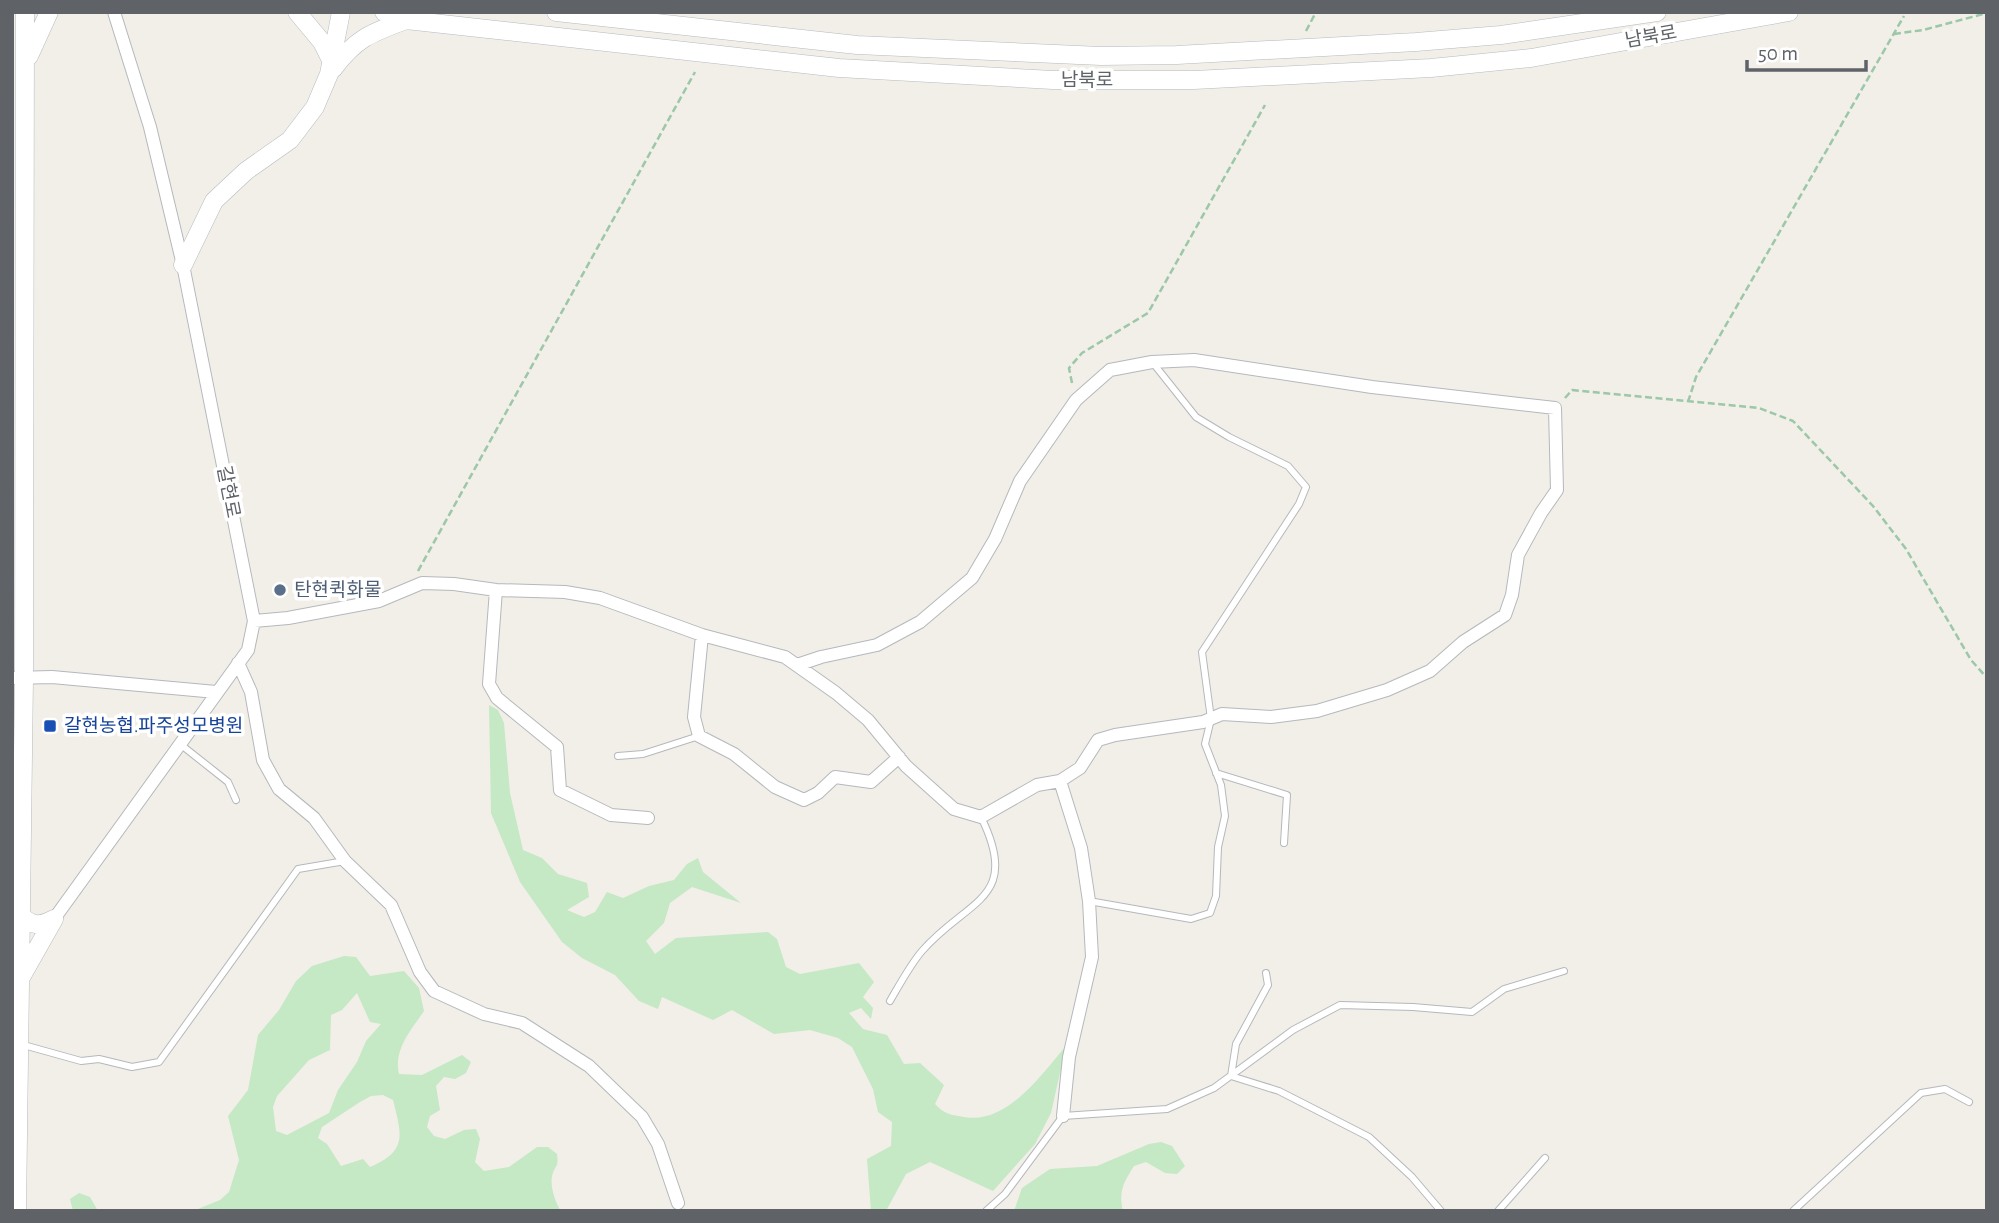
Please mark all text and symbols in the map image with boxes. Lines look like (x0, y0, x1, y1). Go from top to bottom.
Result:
street label: 남북로 (1623, 22, 1678, 51)
scale bar (1747, 28, 1866, 72)
text: 50 m (1758, 43, 1798, 64)
street label: 남북로 (1061, 70, 1113, 90)
street label: 갈현로 (214, 464, 243, 520)
place label: 탄현퀵화물 (294, 580, 381, 600)
marker: 탄현퀵화물 (272, 582, 288, 598)
place label: 갈현농협.파주성모병원 (64, 716, 243, 736)
marker: 갈현농협.파주성모병원 (42, 718, 58, 734)

